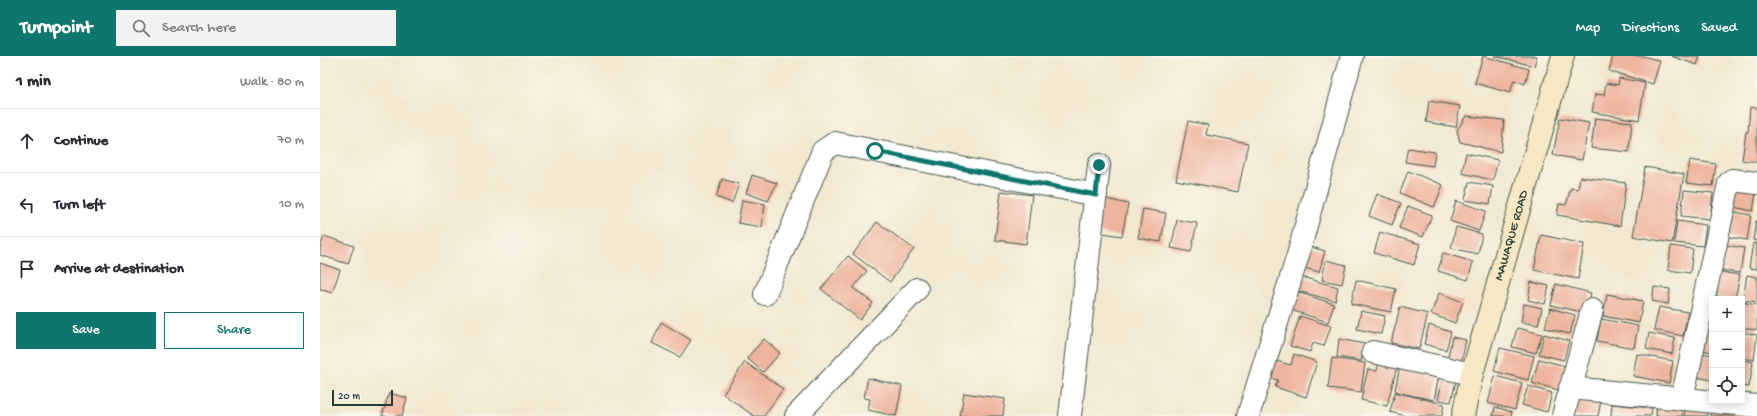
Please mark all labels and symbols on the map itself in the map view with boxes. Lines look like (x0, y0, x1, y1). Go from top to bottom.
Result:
route start (866, 142, 884, 160)
route end (1090, 156, 1108, 174)
street label: MAWAQUE ROAD (1492, 188, 1532, 283)
scale bar (332, 388, 393, 407)

